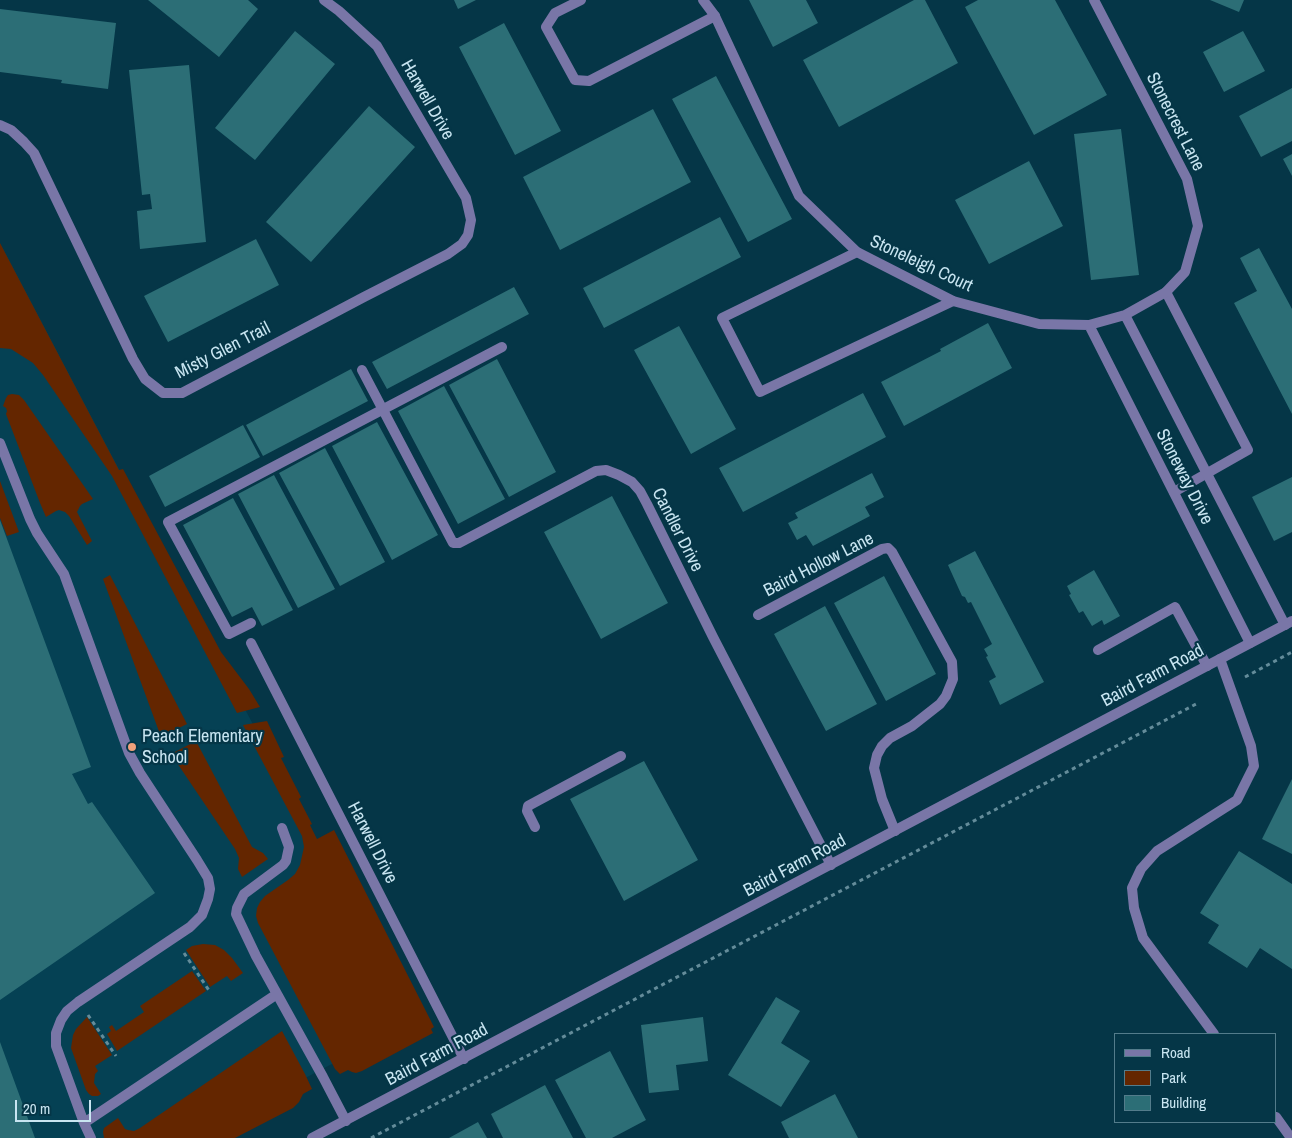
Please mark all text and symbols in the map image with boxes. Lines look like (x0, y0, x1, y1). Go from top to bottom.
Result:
street label: Harwell Drive (396, 56, 458, 144)
street label: Stonecrest Lane (1141, 69, 1209, 175)
street label: Stoneleigh Court (866, 231, 976, 297)
street label: Misty Glen Trail (172, 318, 274, 384)
street label: Stoneway Drive (1151, 426, 1217, 528)
street label: Candler Drive (647, 485, 707, 575)
street label: Baird Hollow Lane (760, 528, 878, 602)
street label: Baird Farm Road (1098, 640, 1208, 712)
place label: Peach Elementary School (142, 726, 263, 769)
marker: Peach Elementary School (126, 741, 138, 753)
street label: Harwell Drive (342, 799, 402, 887)
street label: Baird Farm Road (740, 830, 850, 902)
street label: Baird Farm Road (382, 1019, 492, 1091)
legend (1114, 1033, 1277, 1123)
text: Road (1161, 1042, 1190, 1063)
text: Park (1161, 1067, 1186, 1088)
scale bar (18, 1090, 94, 1122)
text: Building (1161, 1092, 1206, 1113)
text: 20 m (23, 1098, 50, 1119)

